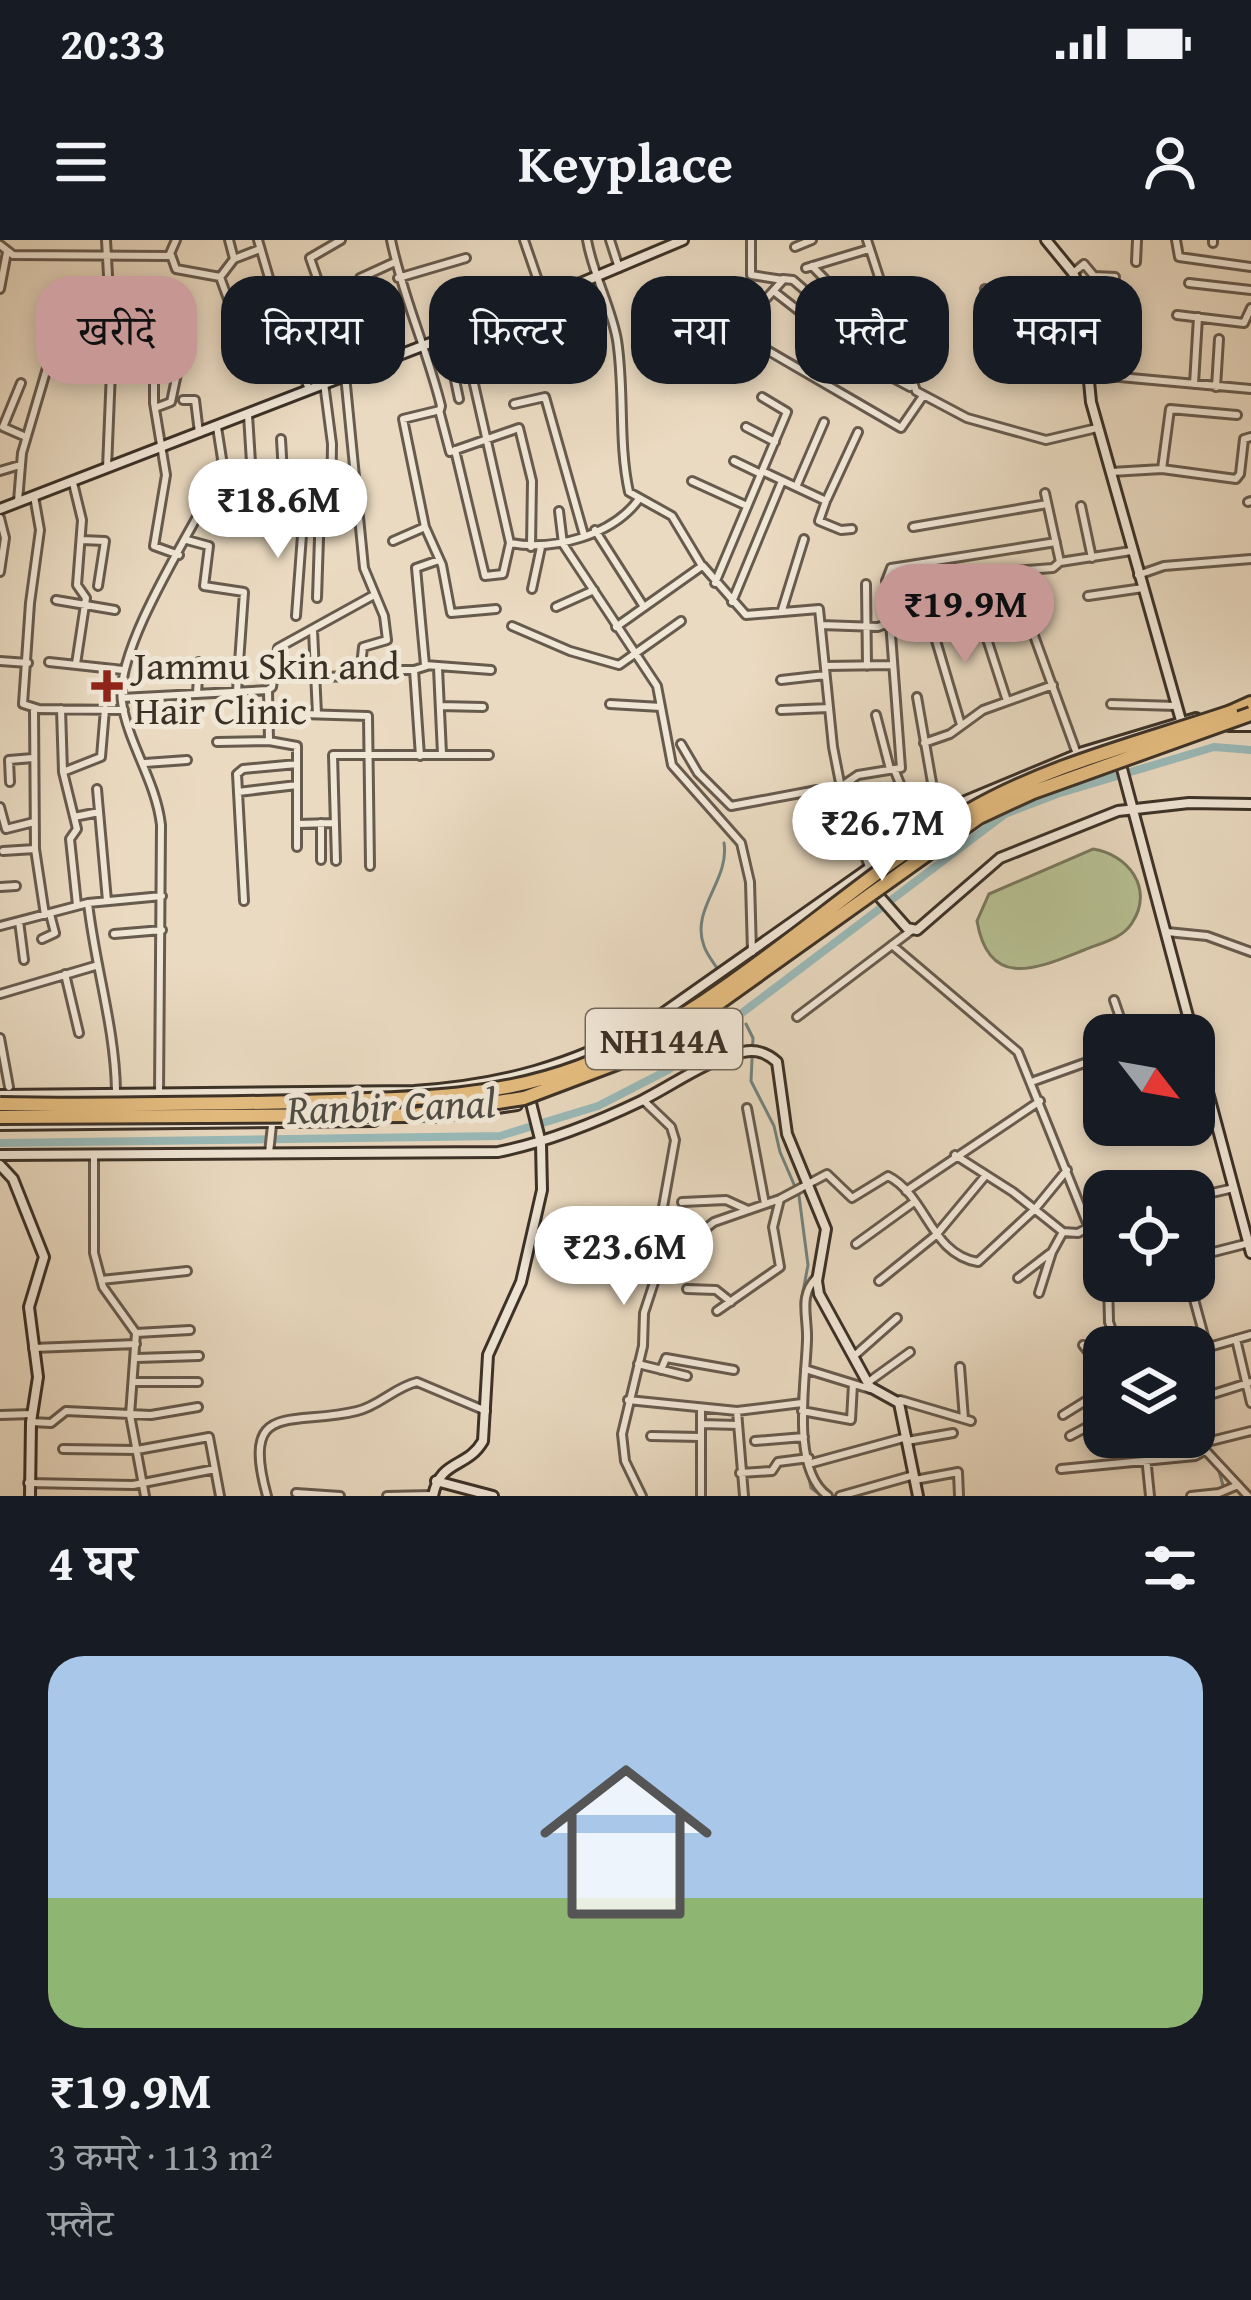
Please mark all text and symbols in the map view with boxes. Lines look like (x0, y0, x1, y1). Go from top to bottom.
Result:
text: 20:33 (60, 10, 166, 75)
text: Keyplace (518, 123, 733, 202)
icon: menu (48, 129, 114, 195)
icon: person (1137, 129, 1203, 195)
chip: खरीदें (36, 276, 197, 384)
chip: किराया (221, 276, 405, 384)
chip: फ़िल्टर (429, 276, 607, 384)
chip: नया (631, 276, 771, 384)
chip: फ़्लैट (795, 276, 949, 384)
chip: मकान (973, 276, 1142, 384)
pin: ₹18.6M (180, 459, 376, 561)
text: ₹18.6M (215, 469, 341, 526)
pin: ₹19.9M (867, 564, 1063, 666)
text: ₹19.9M (902, 574, 1028, 631)
place label: Jammu Skin and Hair Clinic (129, 636, 400, 738)
marker: Jammu Skin and Hair Clinic (91, 670, 123, 702)
pin: ₹26.7M (784, 782, 980, 884)
text: ₹26.7M (819, 792, 945, 849)
road number: NH144A (586, 1009, 742, 1069)
north arrow (1083, 1014, 1215, 1146)
map controls (1083, 1014, 1215, 1458)
water label: Ranbir Canal (285, 1071, 496, 1139)
button: locate (1083, 1170, 1215, 1302)
pin: ₹23.6M (526, 1206, 722, 1308)
text: ₹23.6M (561, 1216, 687, 1273)
button: layers (1083, 1326, 1215, 1458)
text: 4 घर (48, 1524, 136, 1599)
icon: filters (1137, 1535, 1203, 1601)
icon: home (518, 1734, 734, 1950)
text: ₹19.9M (48, 2052, 212, 2127)
text: 3 कमरे · 113 m² (48, 2127, 273, 2184)
text: फ़्लैट (48, 2194, 113, 2251)

